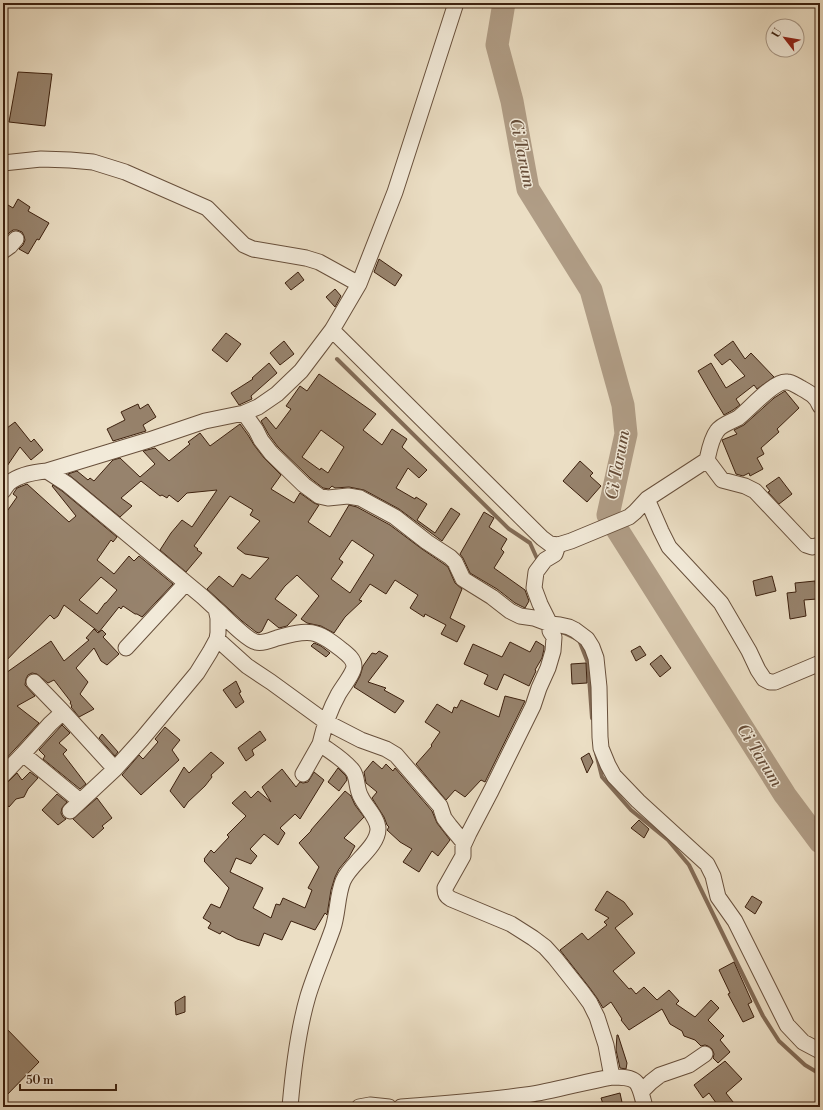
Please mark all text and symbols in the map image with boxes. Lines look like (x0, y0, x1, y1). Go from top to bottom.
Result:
north arrow (765, 18, 805, 58)
text: U (769, 26, 786, 41)
water label: Ci Tarum (504, 116, 540, 190)
water label: Ci Tarum (601, 428, 635, 502)
water label: Ci Tarum (731, 720, 787, 791)
scale bar (20, 1066, 116, 1092)
text: 50 m (26, 1073, 54, 1088)

